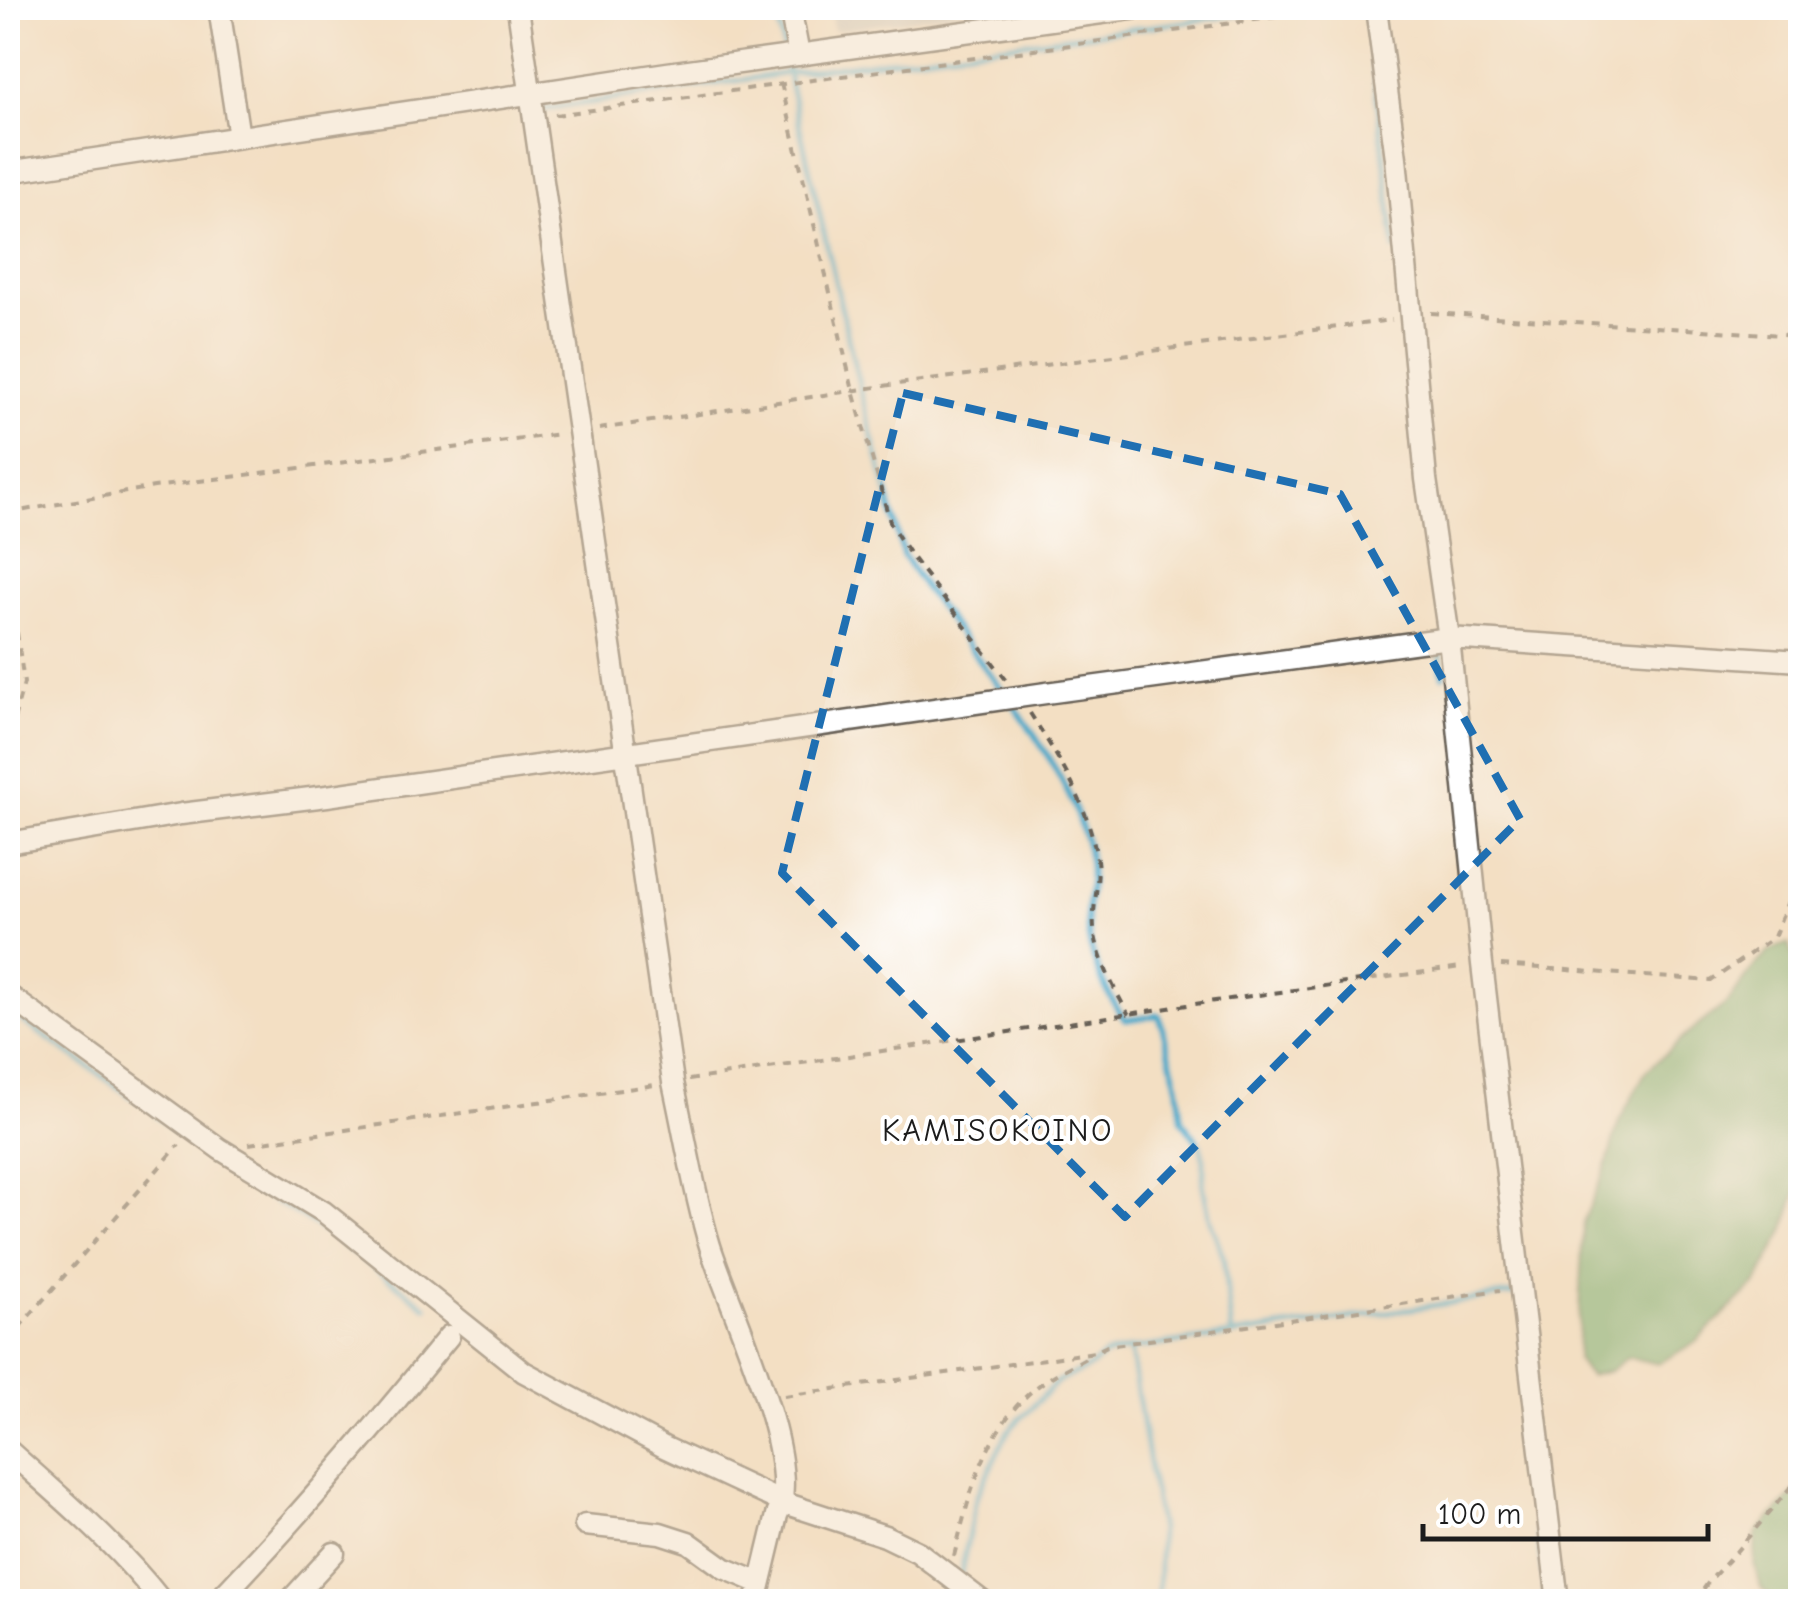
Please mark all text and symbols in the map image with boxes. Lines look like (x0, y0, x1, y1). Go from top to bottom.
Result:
district label: KAMISOKOINO (882, 1112, 1114, 1149)
scale bar (1423, 1479, 1708, 1541)
text: 100 m (1438, 1497, 1521, 1532)

